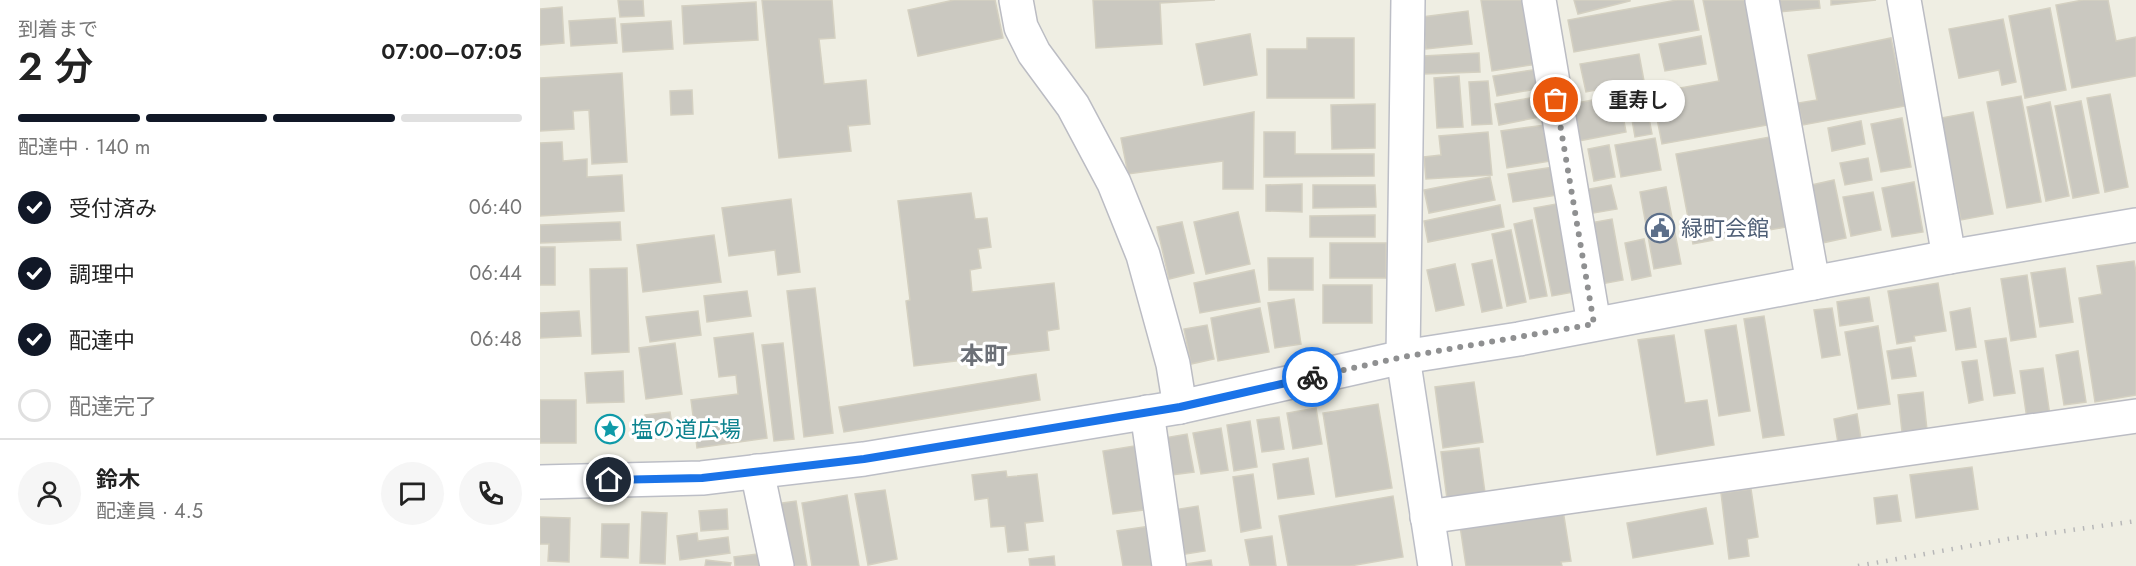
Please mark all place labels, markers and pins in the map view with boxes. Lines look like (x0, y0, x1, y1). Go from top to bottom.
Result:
pin (1530, 74, 1581, 125)
callout: 重寿し (1592, 79, 1685, 121)
public building icon: 緑町会館 (1644, 212, 1676, 244)
place label: 緑町会館 (1681, 212, 1769, 244)
place icon: 塩の道広場 (594, 413, 626, 445)
place label: 塩の道広場 (631, 413, 741, 445)
pin (583, 454, 634, 505)

